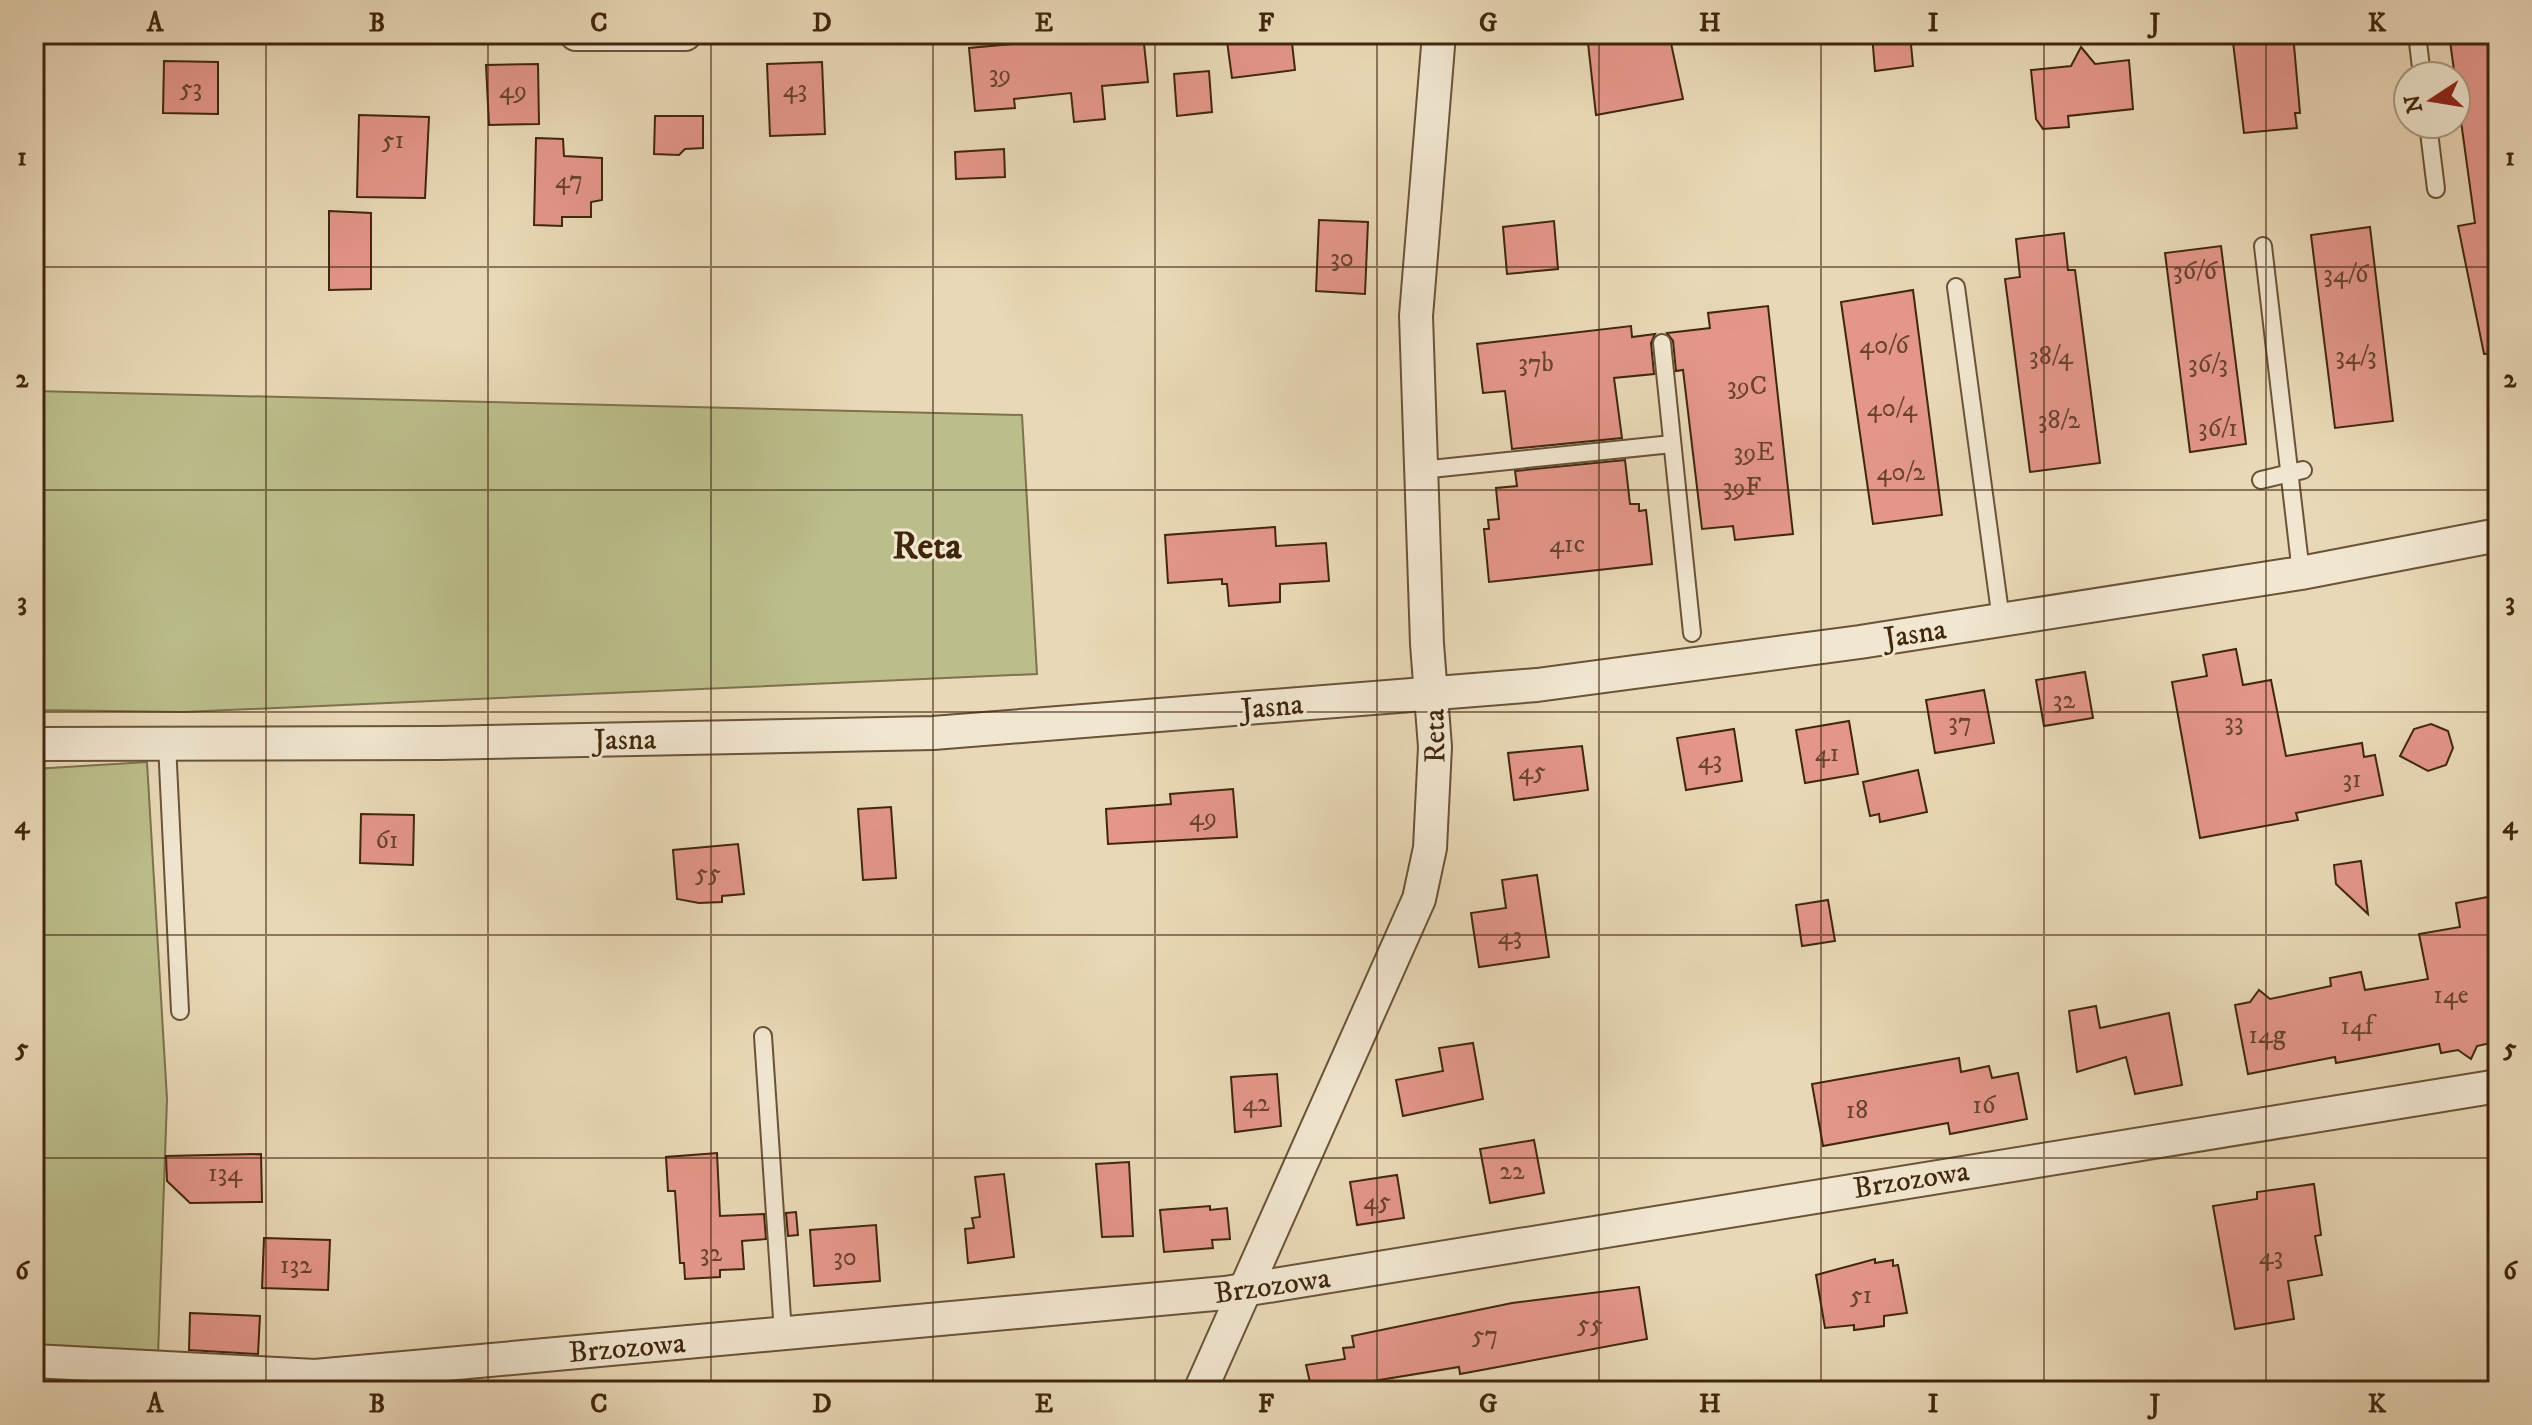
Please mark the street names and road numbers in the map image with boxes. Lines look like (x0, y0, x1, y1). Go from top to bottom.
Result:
street label: Jasna (1878, 611, 1949, 658)
street label: Jasna (1236, 686, 1305, 729)
street label: Reta (1417, 708, 1454, 764)
street label: Jasna (590, 721, 657, 760)
street label: Brzozowa (1851, 1153, 1972, 1208)
street label: Brzozowa (1212, 1260, 1333, 1313)
street label: Brzozowa (567, 1325, 687, 1372)

